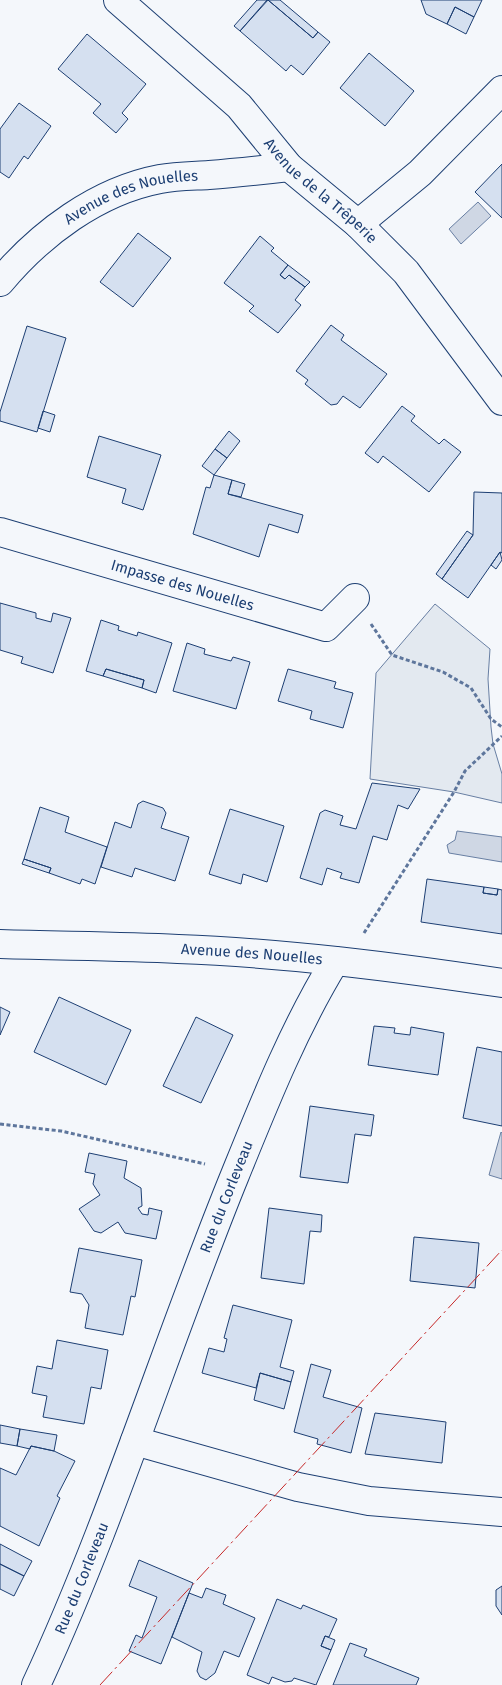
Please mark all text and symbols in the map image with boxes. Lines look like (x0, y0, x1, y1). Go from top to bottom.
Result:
street label: Avenue de la Trêperie (260, 135, 381, 247)
street label: Avenue des Nouelles (61, 167, 198, 228)
street label: Impasse des Nouelles (109, 556, 256, 615)
street label: Avenue des Nouelles (181, 940, 323, 968)
street label: Rue du Corleveau (196, 1138, 257, 1256)
street label: Rue du Corleveau (51, 1520, 112, 1637)

